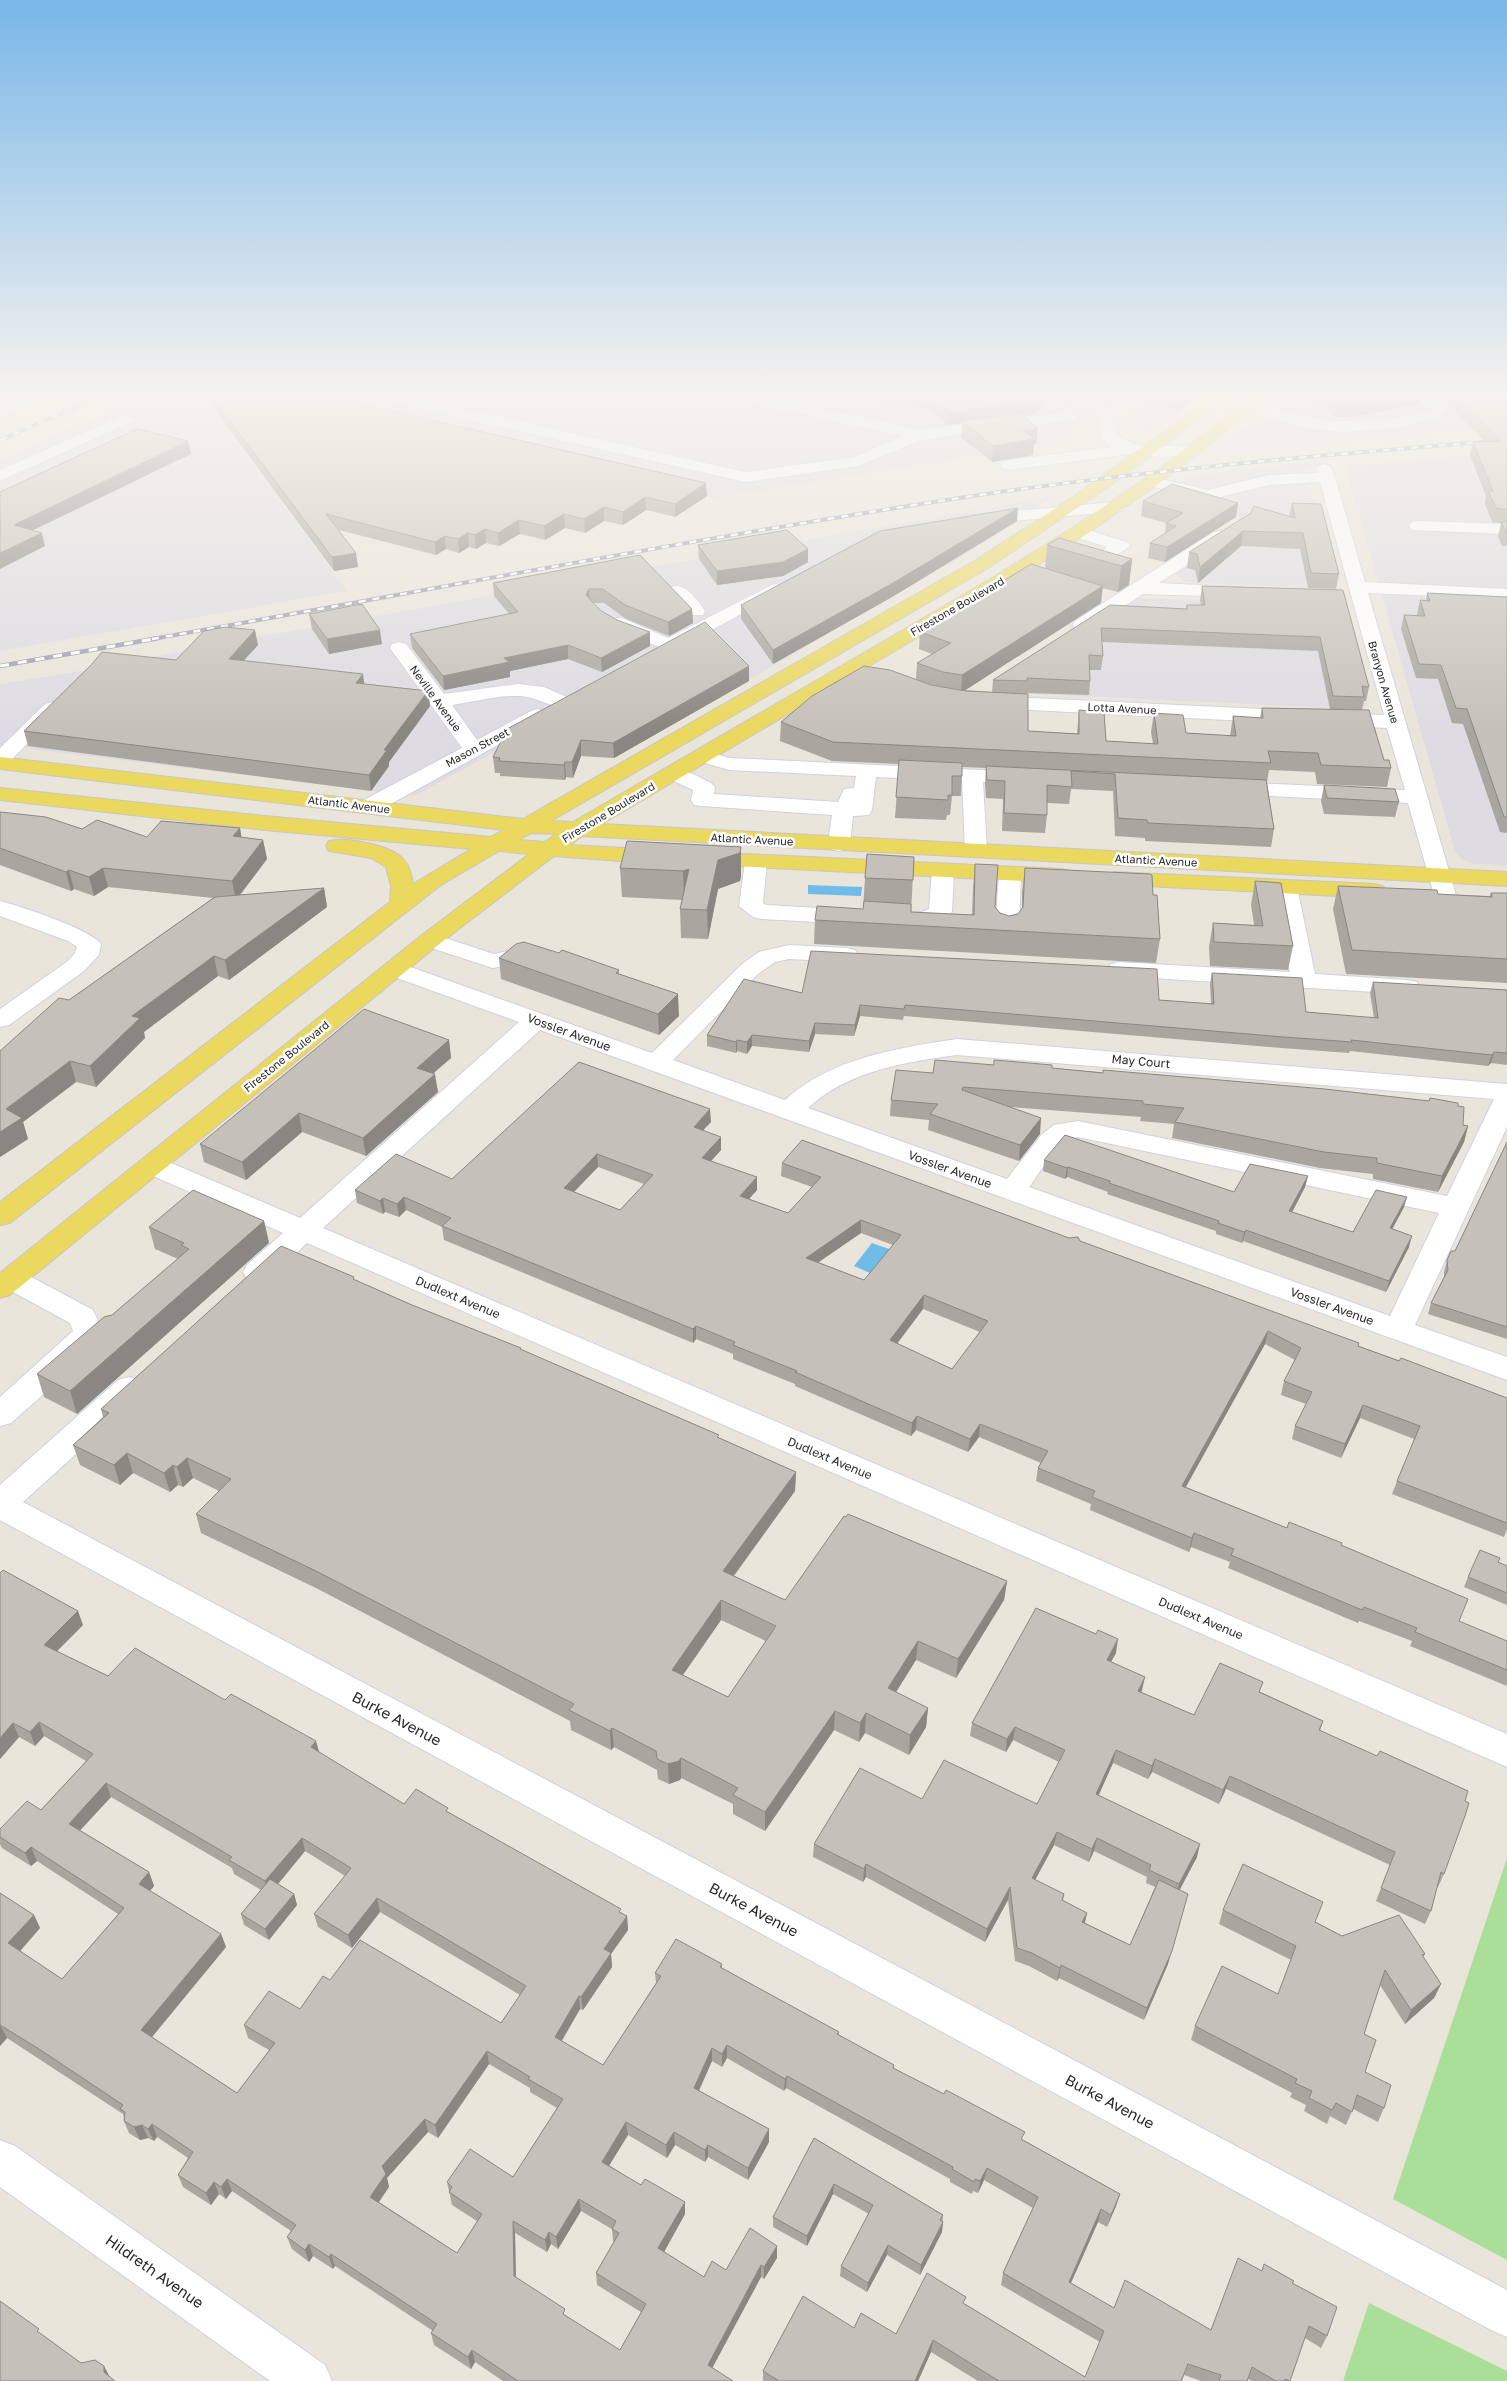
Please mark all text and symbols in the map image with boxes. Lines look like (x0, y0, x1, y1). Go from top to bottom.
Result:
street label: Firestone Boulevard (908, 574, 1006, 638)
street label: Branyon Avenue (1366, 639, 1402, 725)
street label: Neville Avenue (408, 662, 464, 734)
street label: Lotta Avenue (1087, 700, 1157, 716)
street label: Mason Street (443, 725, 511, 769)
street label: Firestone Boulevard (559, 779, 657, 845)
street label: Atlantic Avenue (307, 793, 391, 815)
street label: Atlantic Avenue (710, 830, 794, 848)
street label: Atlantic Avenue (1114, 851, 1198, 869)
street label: Vossler Avenue (525, 1010, 613, 1054)
street label: Firestone Boulevard (241, 1018, 331, 1094)
street label: May Court (1111, 1051, 1171, 1071)
street label: Vossler Avenue (906, 1147, 994, 1191)
street label: Dudlext Avenue (413, 1272, 503, 1322)
street label: Vossler Avenue (1288, 1284, 1376, 1328)
street label: Dudlext Avenue (785, 1433, 875, 1483)
street label: Dudlext Avenue (1156, 1593, 1246, 1643)
street label: Burke Avenue (349, 1687, 445, 1749)
street label: Burke Avenue (706, 1878, 802, 1940)
street label: Burke Avenue (1062, 2070, 1158, 2132)
street label: Hildreth Avenue (102, 2230, 208, 2312)

